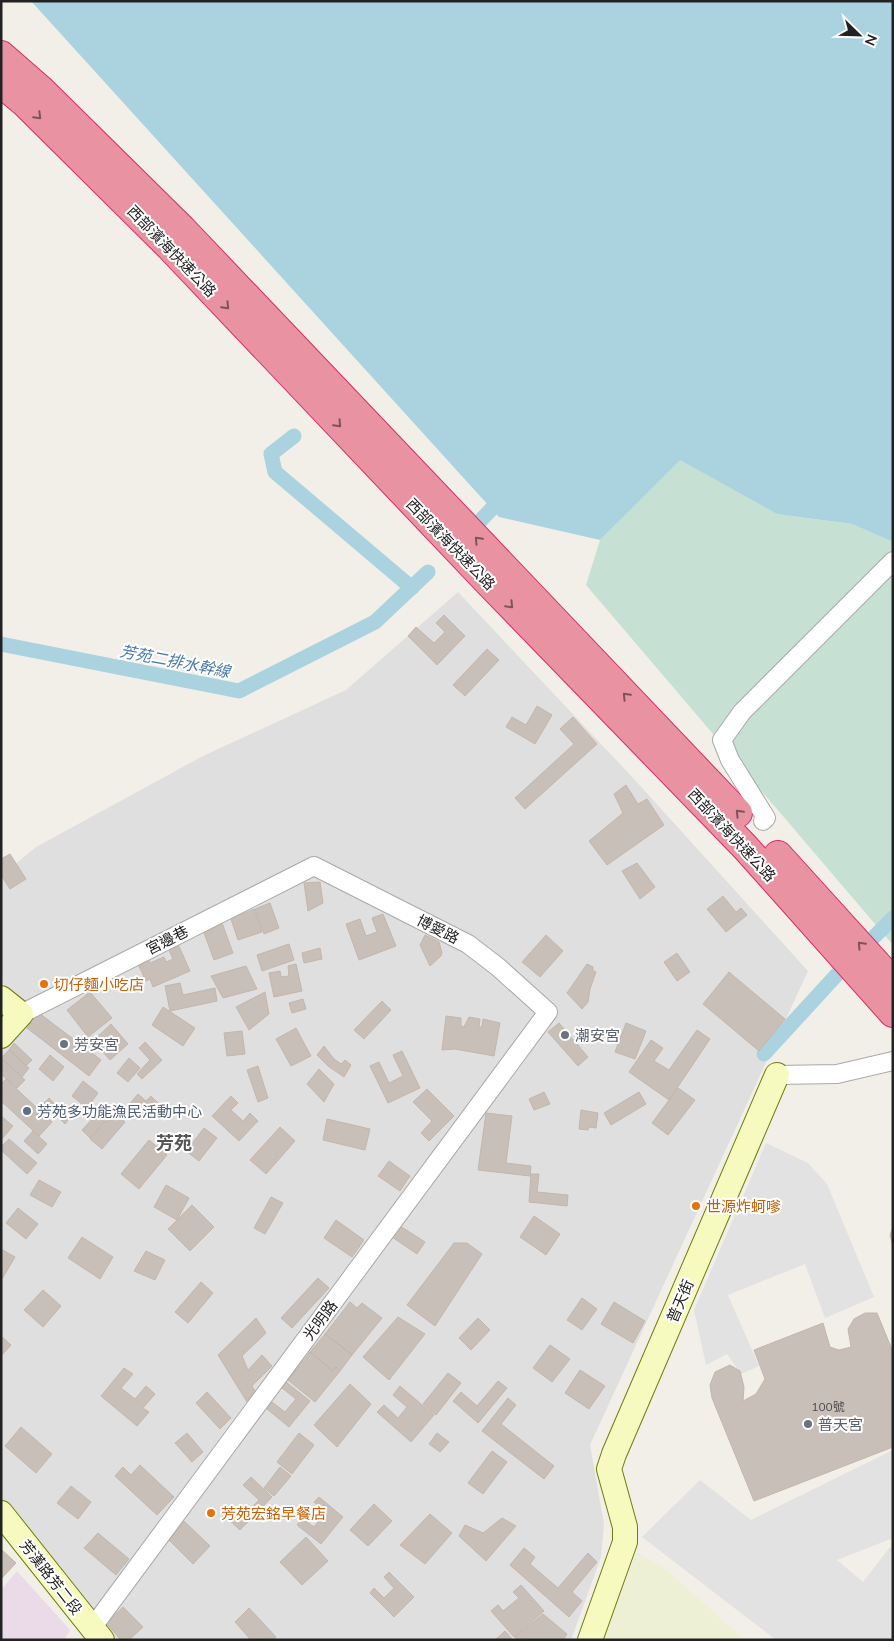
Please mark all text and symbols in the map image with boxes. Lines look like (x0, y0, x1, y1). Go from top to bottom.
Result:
north arrow (834, 10, 884, 60)
text: N (861, 32, 881, 48)
one-way arrow (32, 110, 41, 119)
street label: 西部濱海快速公路 (123, 201, 221, 301)
one-way arrow (220, 300, 229, 309)
one-way arrow (332, 418, 341, 427)
street label: 西部濱海快速公路 (402, 494, 500, 594)
one-way arrow (475, 537, 484, 546)
one-way arrow (504, 599, 513, 608)
water label: 芳苑二排水幹線 (118, 640, 234, 682)
one-way arrow (623, 692, 632, 701)
street label: 西部濱海快速公路 (684, 785, 780, 885)
one-way arrow (736, 810, 745, 819)
street label: 博愛路 (414, 910, 462, 948)
street label: 宮邊巷 (143, 921, 191, 959)
one-way arrow (858, 942, 867, 951)
place label: 切仔麵小吃店 (54, 975, 144, 994)
marker: 切仔麵小吃店 (38, 978, 50, 990)
place label: 潮安宮 (575, 1026, 620, 1045)
marker: 潮安宮 (559, 1029, 571, 1041)
place label: 芳安宮 (74, 1035, 119, 1054)
marker: 芳安宮 (58, 1038, 70, 1050)
place label: 芳苑多功能漁民活動中心 (37, 1102, 202, 1121)
marker: 芳苑多功能漁民活動中心 (21, 1105, 33, 1117)
district label: 芳苑 (156, 1131, 192, 1154)
place label: 世源炸蚵嗲 (706, 1197, 781, 1216)
marker: 世源炸蚵嗲 (690, 1200, 702, 1212)
street label: 普天街 (662, 1277, 698, 1325)
street label: 光明路 (299, 1296, 341, 1344)
house number: 100號 (811, 1399, 845, 1414)
place label: 普天宮 (818, 1415, 863, 1434)
marker: 普天宮 (802, 1418, 814, 1430)
place label: 芳苑宏銘早餐店 (221, 1504, 326, 1523)
marker: 芳苑宏銘早餐店 (205, 1507, 217, 1519)
street label: 芳漢路芳二段 (16, 1536, 86, 1618)

